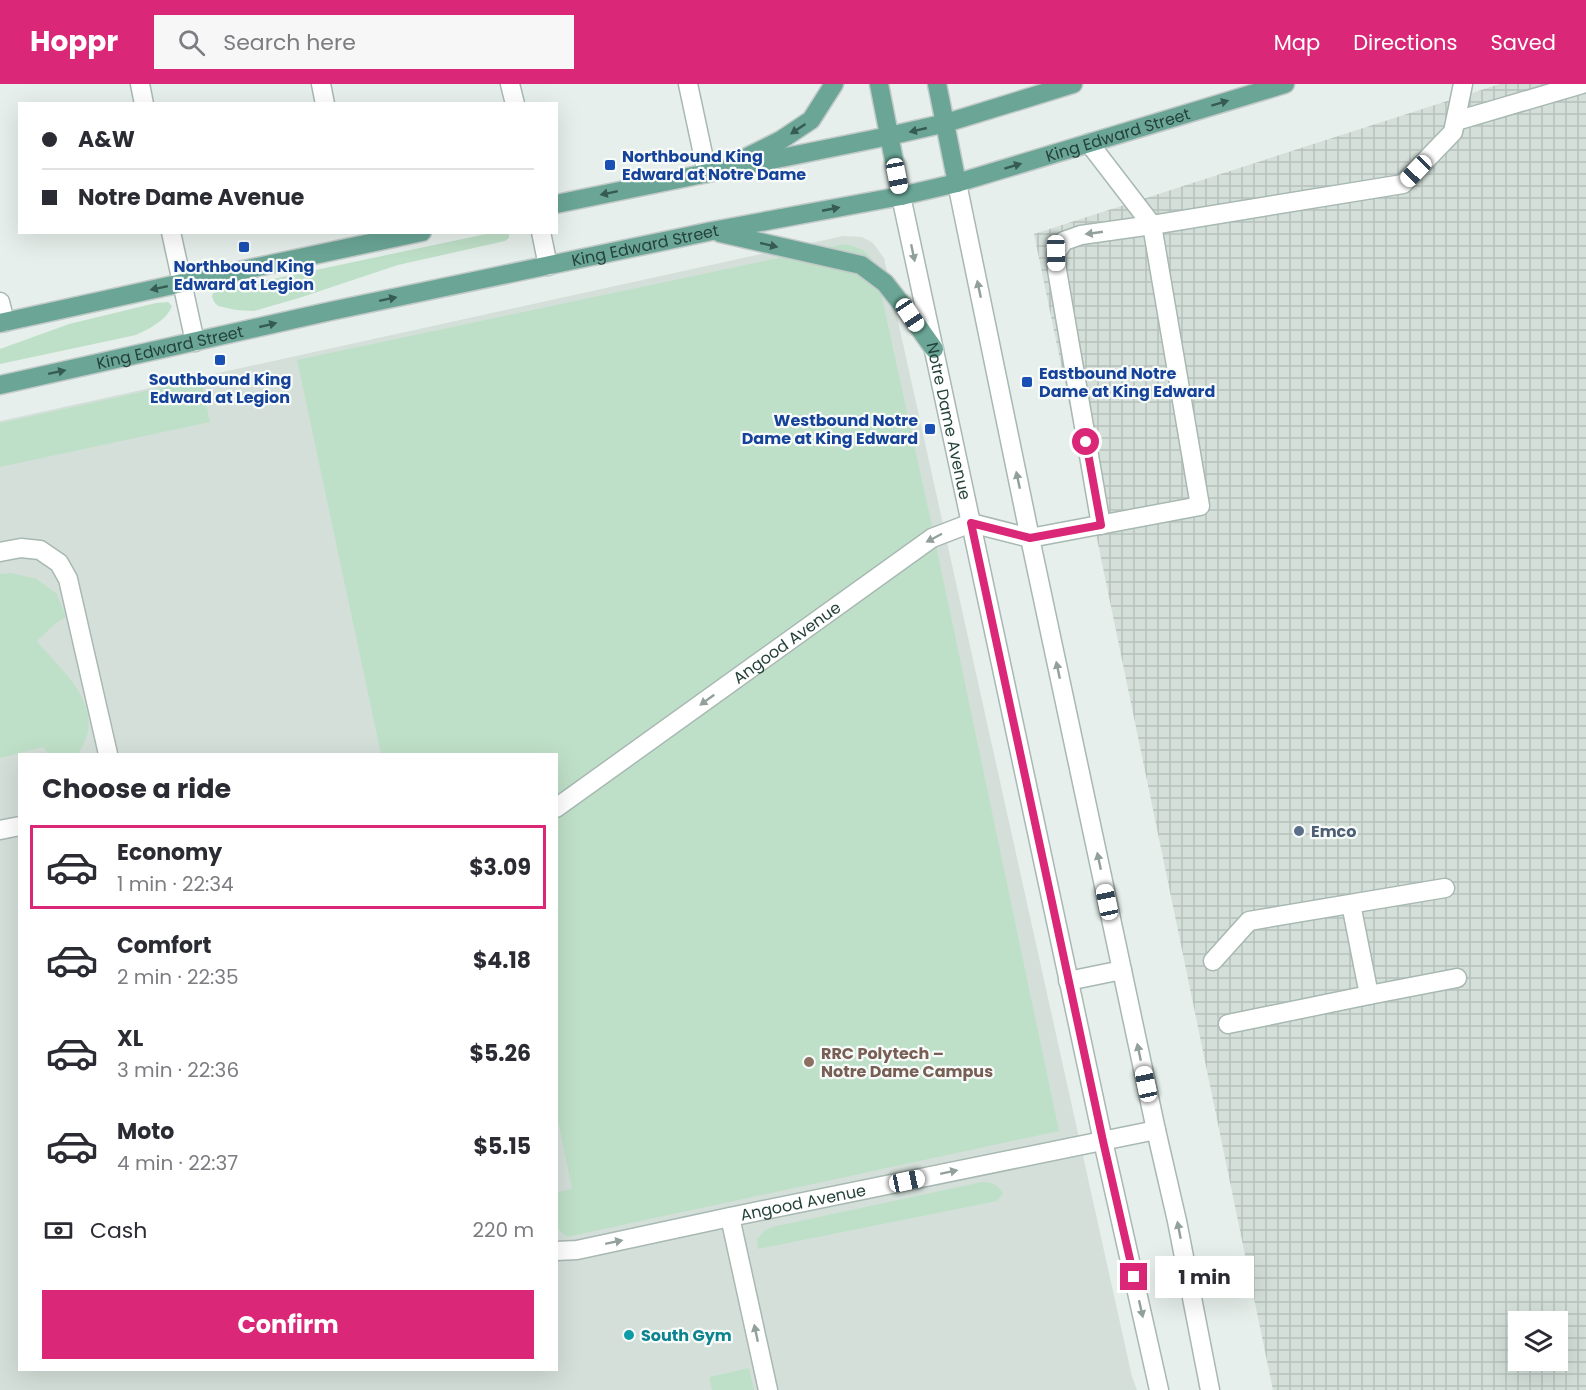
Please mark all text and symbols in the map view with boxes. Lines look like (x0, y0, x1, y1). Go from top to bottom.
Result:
search box (154, 15, 574, 69)
text: Hoppr (30, 22, 118, 61)
icon: search (175, 26, 208, 59)
text: Search here (223, 27, 356, 58)
text: Map (1274, 28, 1320, 57)
text: Directions (1353, 28, 1457, 57)
text: Saved (1490, 28, 1556, 57)
one-way arrow (1211, 98, 1229, 108)
street label: King Edward Street (1043, 102, 1193, 168)
one-way arrow (790, 123, 806, 135)
text: A&W (78, 124, 135, 155)
one-way arrow (908, 126, 927, 135)
place label: Northbound King Edward at Notre Dame (622, 145, 806, 186)
car (1397, 152, 1435, 190)
car (885, 157, 909, 195)
marker: Northbound King Edward at Notre Dame (603, 158, 617, 172)
one-way arrow (1004, 161, 1022, 170)
text: Notre Dame Avenue (78, 182, 304, 213)
one-way arrow (599, 189, 618, 199)
one-way arrow (822, 204, 841, 213)
street label: King Edward Street (569, 219, 721, 272)
one-way arrow (1084, 228, 1103, 238)
car (1047, 235, 1065, 271)
marker: Northbound King Edward at Legion (237, 240, 251, 254)
one-way arrow (760, 241, 779, 250)
one-way arrow (909, 243, 918, 262)
place label: Northbound King Edward at Legion (174, 255, 314, 296)
one-way arrow (974, 280, 983, 299)
one-way arrow (149, 284, 168, 293)
one-way arrow (379, 294, 398, 304)
car (892, 295, 928, 335)
street label: King Edward Street (94, 320, 246, 375)
one-way arrow (259, 320, 277, 330)
street label: Notre Dame Avenue (921, 340, 977, 502)
marker: Southbound King Edward at Legion (213, 353, 227, 367)
place label: Eastbound Notre Dame at King Edward (1039, 362, 1215, 403)
one-way arrow (48, 367, 67, 376)
place label: Southbound King Edward at Legion (149, 368, 291, 409)
marker: Eastbound Notre Dame at King Edward (1020, 375, 1034, 389)
place label: Westbound Notre Dame at King Edward (742, 409, 918, 450)
marker: Westbound Notre Dame at King Edward (923, 422, 937, 436)
route start (1072, 428, 1099, 455)
one-way arrow (1013, 471, 1022, 490)
one-way arrow (926, 533, 943, 543)
street label: Angood Avenue (728, 596, 846, 689)
one-way arrow (1053, 661, 1062, 680)
one-way arrow (700, 693, 715, 705)
text: Choose a ride (42, 770, 231, 807)
place label: Emco (1311, 820, 1356, 843)
marker: Emco (1292, 824, 1306, 838)
text: Economy (117, 837, 222, 868)
icon: car (45, 840, 99, 894)
one-way arrow (1094, 851, 1103, 870)
text: $3.09 (469, 852, 531, 883)
text: 1 min · 22:34 (117, 870, 234, 898)
car (1094, 883, 1120, 921)
text: Comfort (117, 930, 211, 961)
icon: car (45, 933, 99, 987)
text: $4.18 (473, 945, 531, 976)
text: 2 min · 22:35 (117, 963, 239, 991)
text: XL (117, 1023, 143, 1054)
icon: car (45, 1026, 99, 1080)
text: $5.26 (469, 1038, 531, 1069)
place label: RRC Polytech – Notre Dame Campus (821, 1042, 993, 1083)
one-way arrow (1134, 1043, 1144, 1061)
marker: RRC Polytech – Notre Dame Campus (802, 1055, 816, 1069)
text: 3 min · 22:36 (117, 1056, 239, 1084)
car (1133, 1065, 1159, 1103)
text: Moto (117, 1116, 174, 1147)
icon: car (45, 1119, 99, 1173)
text: $5.15 (473, 1131, 531, 1162)
text: 4 min · 22:37 (117, 1149, 238, 1177)
one-way arrow (940, 1167, 959, 1176)
car (888, 1168, 926, 1194)
street label: Angood Avenue (738, 1179, 868, 1227)
icon: cash (42, 1214, 75, 1247)
text: Cash (90, 1215, 147, 1246)
text: 220 m (473, 1216, 534, 1244)
one-way arrow (1173, 1220, 1183, 1239)
one-way arrow (605, 1236, 623, 1246)
callout: 1 min (1155, 1256, 1254, 1298)
route end (1120, 1263, 1147, 1290)
text: 1 min (1178, 1263, 1231, 1291)
button: Confirm (42, 1290, 534, 1359)
one-way arrow (1137, 1300, 1147, 1319)
map controls (1508, 1311, 1568, 1371)
button: layers (1508, 1311, 1568, 1371)
one-way arrow (751, 1323, 760, 1342)
place label: South Gym (641, 1324, 732, 1347)
marker: South Gym (622, 1328, 636, 1342)

